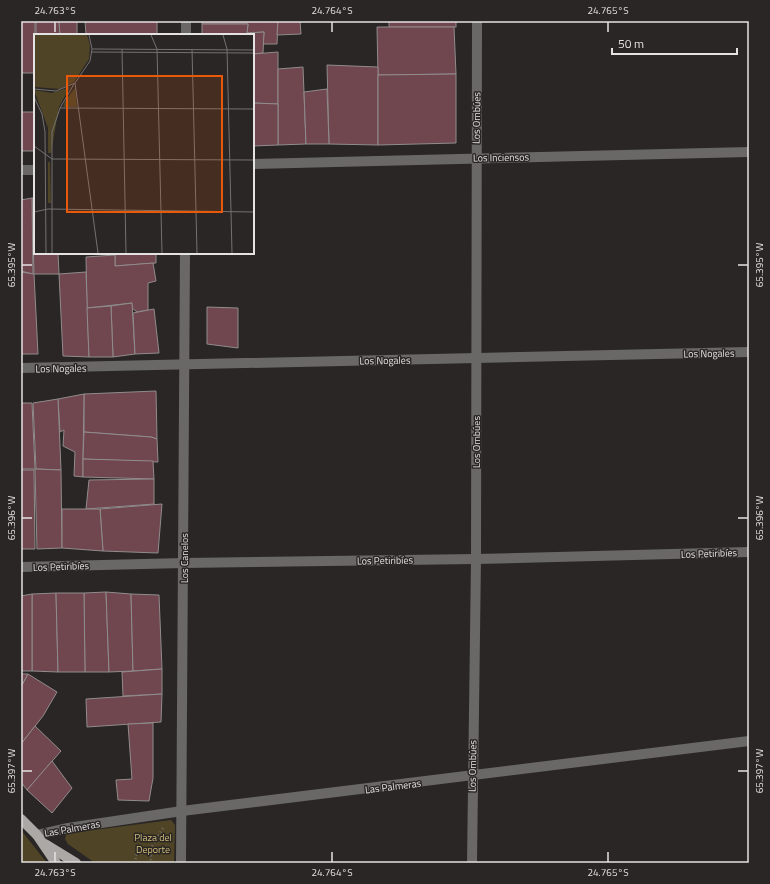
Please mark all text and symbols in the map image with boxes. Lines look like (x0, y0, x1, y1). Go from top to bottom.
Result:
text: 24.763°S (34, 3, 76, 18)
text: 24.764°S (311, 3, 353, 18)
text: 24.765°S (587, 3, 629, 18)
scale bar (612, 30, 737, 56)
inset map (34, 34, 254, 254)
text: 50 m (618, 34, 644, 53)
street label: Los Ombúes (469, 91, 484, 144)
street label: Los Inciensos (473, 150, 530, 165)
text: 65.395°W (4, 243, 19, 287)
text: 65.395°W (752, 243, 767, 287)
street label: Los Nogales (683, 346, 735, 361)
street label: Los Nogales (359, 353, 411, 368)
street label: Los Nogales (35, 361, 87, 376)
street label: Los Ombúes (469, 416, 484, 468)
text: 65.396°W (4, 496, 19, 540)
text: 65.396°W (752, 496, 767, 540)
street label: Los Canelos (177, 533, 192, 583)
street label: Los Petiribíes (681, 545, 738, 562)
street label: Los Petiribíes (357, 553, 414, 568)
street label: Los Petiribíes (33, 558, 90, 575)
street label: Los Ombúes (465, 739, 480, 792)
text: 65.397°W (4, 749, 19, 793)
text: 65.397°W (752, 749, 767, 793)
street label: Las Palmeras (364, 776, 422, 797)
street label: Las Palmeras (43, 816, 101, 841)
park label: Plaza del Deporte (134, 830, 172, 857)
text: 24.763°S (34, 865, 76, 880)
text: 24.764°S (311, 865, 353, 880)
text: 24.765°S (587, 865, 629, 880)

